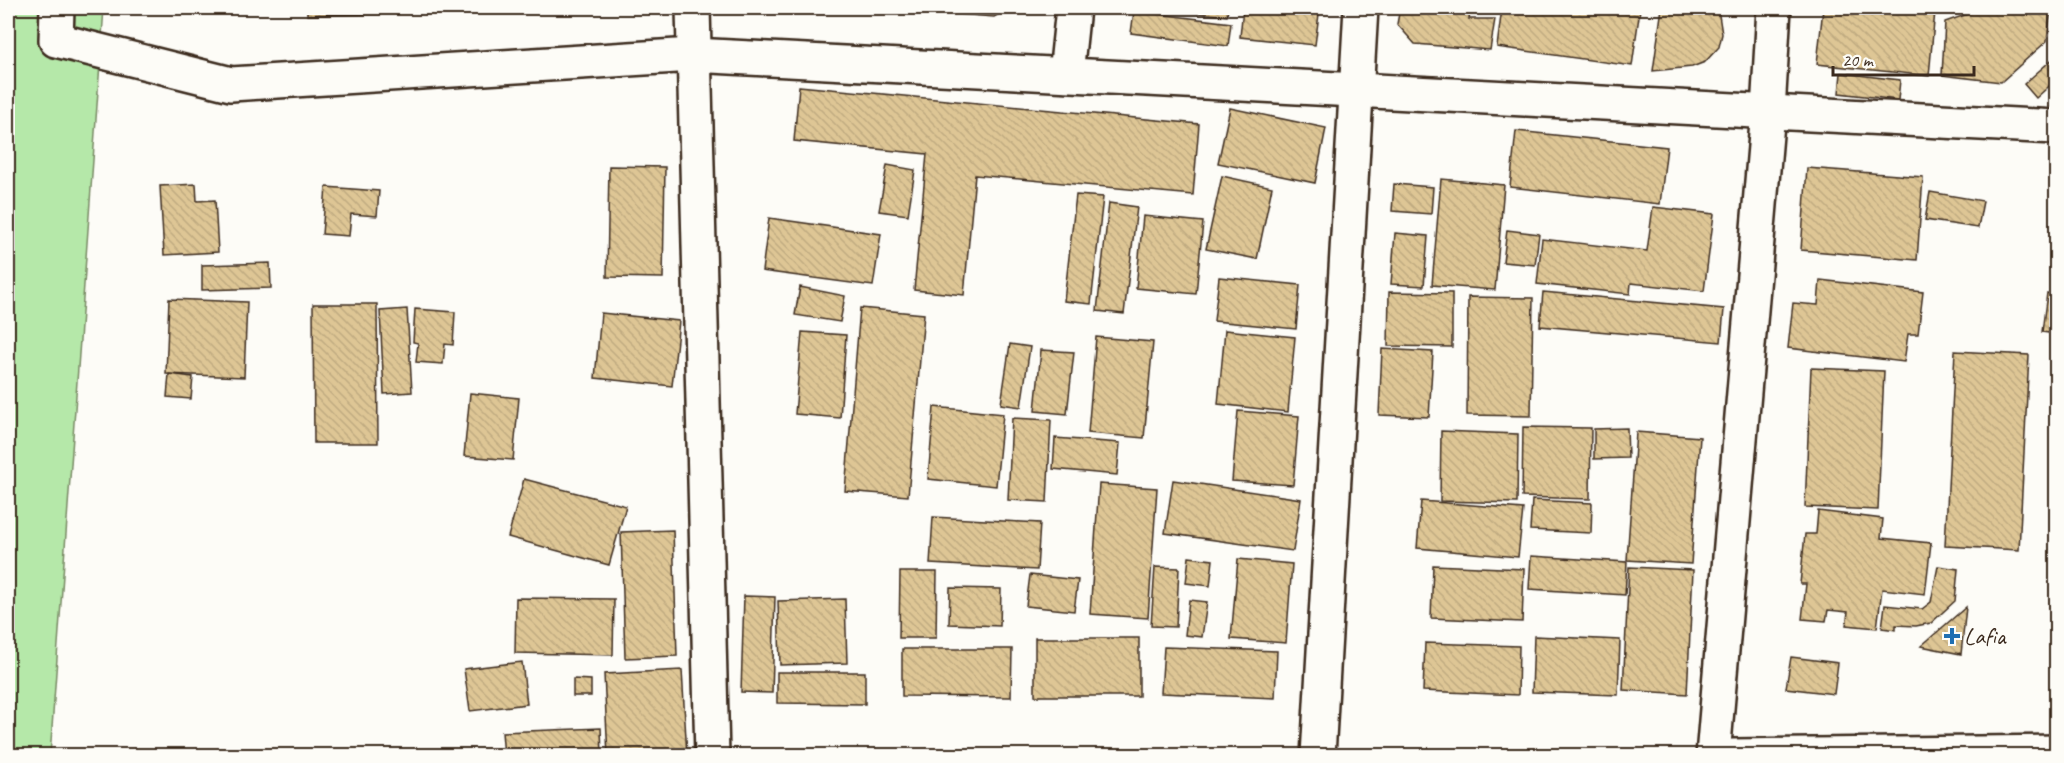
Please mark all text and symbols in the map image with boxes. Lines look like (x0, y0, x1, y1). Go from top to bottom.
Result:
scale bar (1833, 39, 1974, 77)
text: 20 m (1842, 49, 1875, 71)
place label: Lafia (1964, 621, 2007, 651)
marker: Lafia (1945, 629, 1959, 643)

